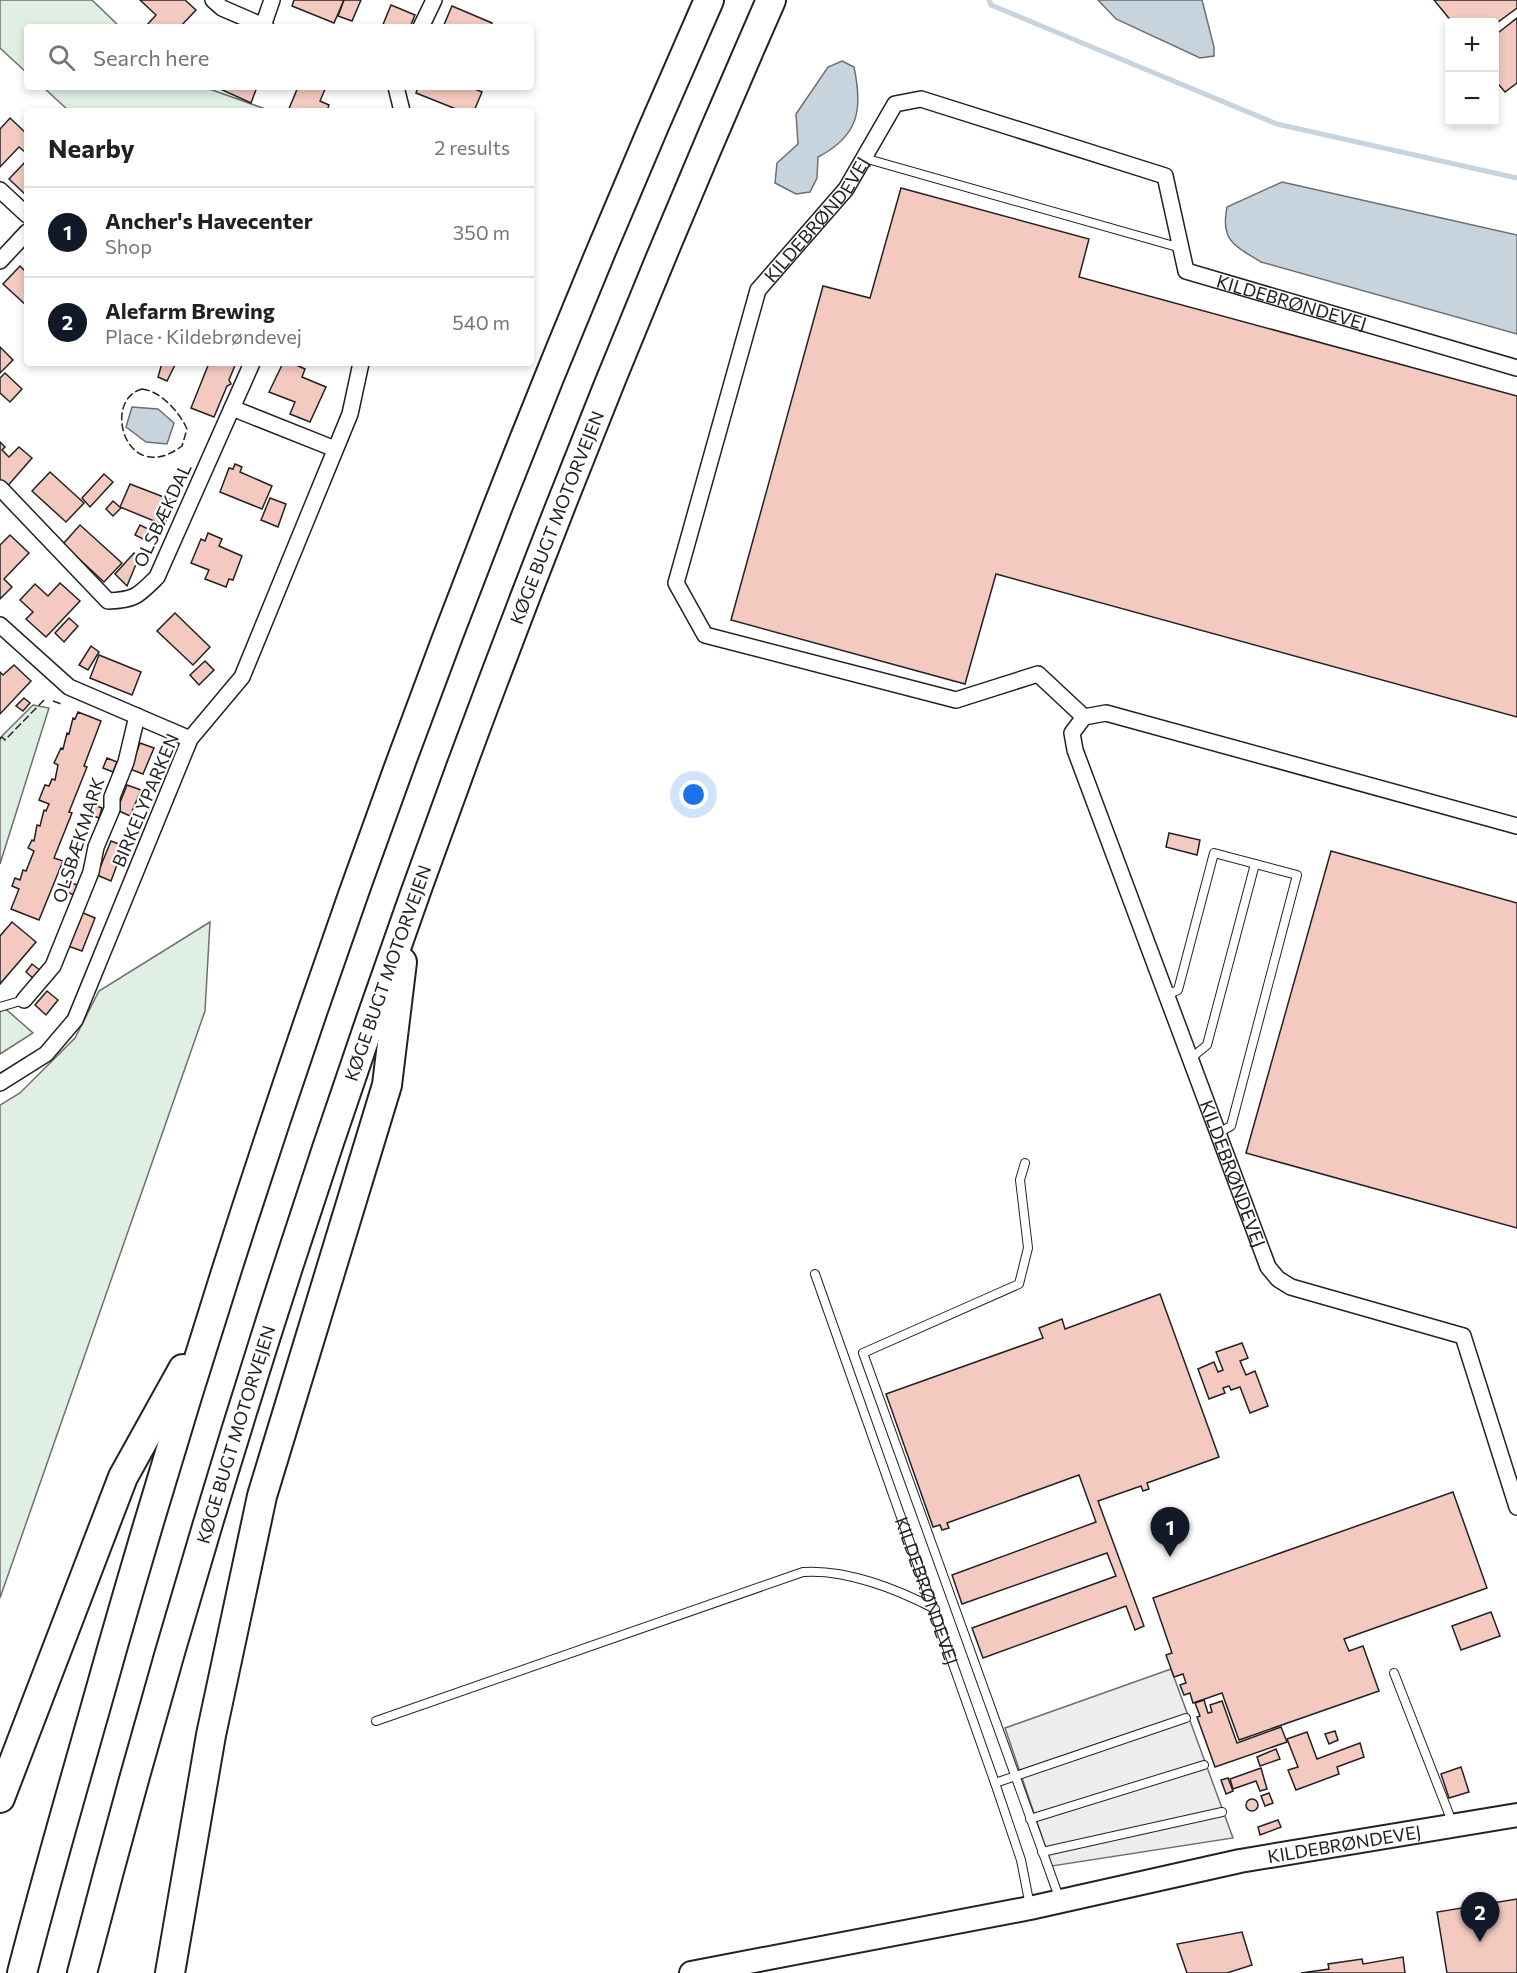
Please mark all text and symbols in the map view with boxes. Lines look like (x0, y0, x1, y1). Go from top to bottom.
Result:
map controls (1445, 18, 1499, 126)
button: + (1445, 18, 1499, 72)
search box (24, 24, 534, 90)
icon: search (45, 41, 78, 74)
text: Search here (93, 44, 209, 71)
button: − (1445, 72, 1499, 126)
text: Nearby (48, 132, 135, 163)
text: 2 results (434, 135, 510, 159)
street label: KILDEBRØNDEVEJ (759, 153, 873, 286)
text: Ancher's Havecenter (105, 207, 313, 234)
text: 1 (63, 220, 72, 244)
text: 350 m (453, 220, 510, 244)
text: Shop (105, 234, 152, 258)
street label: KILDEBRØNDEVEJ (1214, 270, 1369, 334)
text: Alefarm Brewing (105, 297, 275, 324)
text: 2 (62, 310, 73, 334)
text: 540 m (452, 310, 510, 334)
text: Place · Kildebrøndevej (105, 324, 302, 348)
street label: KØGE BUGT MOTORVEJEN (505, 407, 608, 627)
street label: OLSBÆKDAL (128, 460, 196, 570)
street label: BIRKELYPARKEN (107, 730, 183, 870)
street label: OLSBÆKMARK (47, 775, 109, 905)
your location (679, 780, 708, 809)
street label: KØGE BUGT MOTORVEJEN (340, 862, 435, 1084)
street label: KILDEBRØNDEVEJ (1196, 1097, 1271, 1250)
street label: KØGE BUGT MOTORVEJEN (192, 1323, 280, 1546)
pin: 1 (1150, 1508, 1190, 1557)
street label: KILDEBRØNDEVEJ (891, 1514, 963, 1668)
street label: KILDEBRØNDEVEJ (1266, 1820, 1423, 1867)
pin: 2 (1460, 1892, 1500, 1942)

